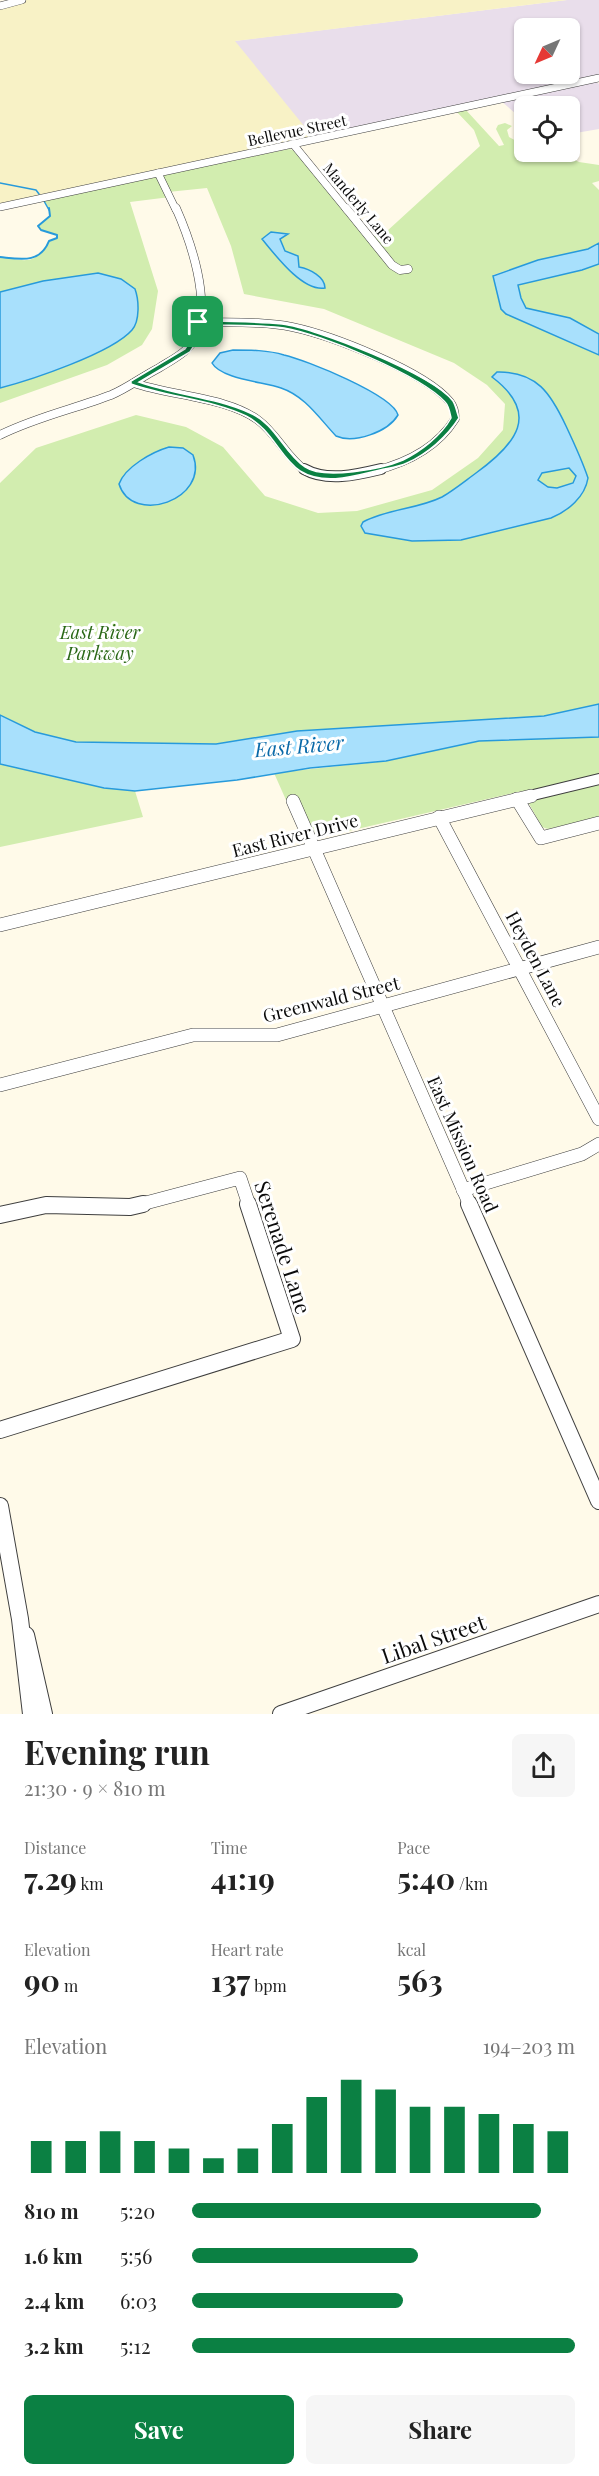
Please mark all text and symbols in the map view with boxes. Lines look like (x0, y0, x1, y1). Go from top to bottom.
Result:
north arrow (514, 18, 580, 84)
map controls (514, 18, 580, 162)
button: locate (514, 96, 580, 162)
street label: Bellevue Street (246, 110, 349, 150)
street label: Manderly Lane (319, 158, 399, 248)
pin (172, 296, 223, 347)
icon: arrive (181, 305, 214, 338)
park label: East River Parkway (59, 620, 141, 665)
water label: East River (252, 728, 346, 762)
street label: East River Drive (229, 808, 361, 862)
street label: Heyden Lane (501, 907, 571, 1011)
street label: Greenwald Street (260, 970, 402, 1028)
street label: East Mission Road (422, 1072, 504, 1216)
street label: Serenade Lane (249, 1177, 319, 1317)
street label: Libal Street (377, 1607, 489, 1669)
text: Evening run (24, 1729, 210, 1773)
button: share (512, 1734, 575, 1797)
text: 21:30 · 9 × 810 m (24, 1774, 165, 1801)
text: Distance (24, 1837, 86, 1858)
text: Time (211, 1837, 248, 1858)
text: Pace (397, 1837, 430, 1858)
text: 7.29 (24, 1858, 77, 1898)
text: 41:19 (211, 1858, 275, 1898)
text: 5:40 (397, 1858, 455, 1898)
text: km (77, 1873, 103, 1894)
text: /km (455, 1873, 488, 1894)
text: Elevation (24, 1939, 91, 1960)
text: Heart rate (211, 1939, 284, 1960)
text: kcal (397, 1939, 426, 1960)
text: 90 (24, 1960, 60, 2000)
text: 137 (211, 1960, 250, 2000)
text: 563 (397, 1960, 443, 2000)
text: m (60, 1975, 78, 1996)
text: bpm (250, 1975, 287, 1996)
text: Elevation (24, 2032, 107, 2059)
text: 194–203 m (483, 2032, 575, 2059)
text: 810 m (24, 2197, 79, 2224)
text: 5:20 (120, 2197, 155, 2224)
text: 1.6 km (24, 2242, 83, 2269)
text: 5:56 (120, 2242, 152, 2269)
text: 2.4 km (24, 2287, 84, 2314)
text: 6:03 (120, 2287, 157, 2314)
text: 3.2 km (24, 2332, 84, 2359)
text: 5:12 (120, 2332, 151, 2359)
button: Save (24, 2395, 294, 2464)
button: Share (306, 2395, 575, 2464)

